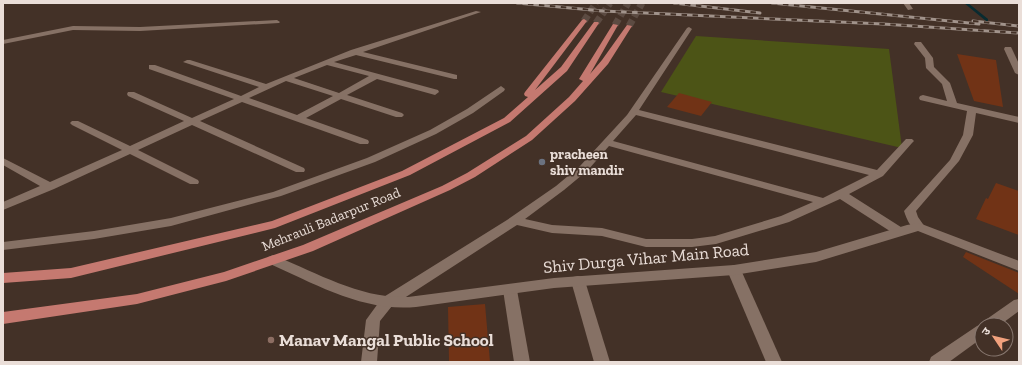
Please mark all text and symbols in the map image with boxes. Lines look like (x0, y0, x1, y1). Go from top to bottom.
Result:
place label: pracheen shiv mandir (550, 146, 624, 179)
marker: pracheen shiv mandir (537, 157, 547, 167)
street label: Mehrauli Badarpur Road (259, 184, 403, 255)
street label: Shiv Durga Vihar Main Road (542, 239, 750, 277)
north arrow (974, 317, 1014, 357)
text: उ (979, 325, 994, 338)
place label: Manav Mangal Public School (279, 330, 494, 350)
marker: Manav Mangal Public School (266, 335, 276, 345)

